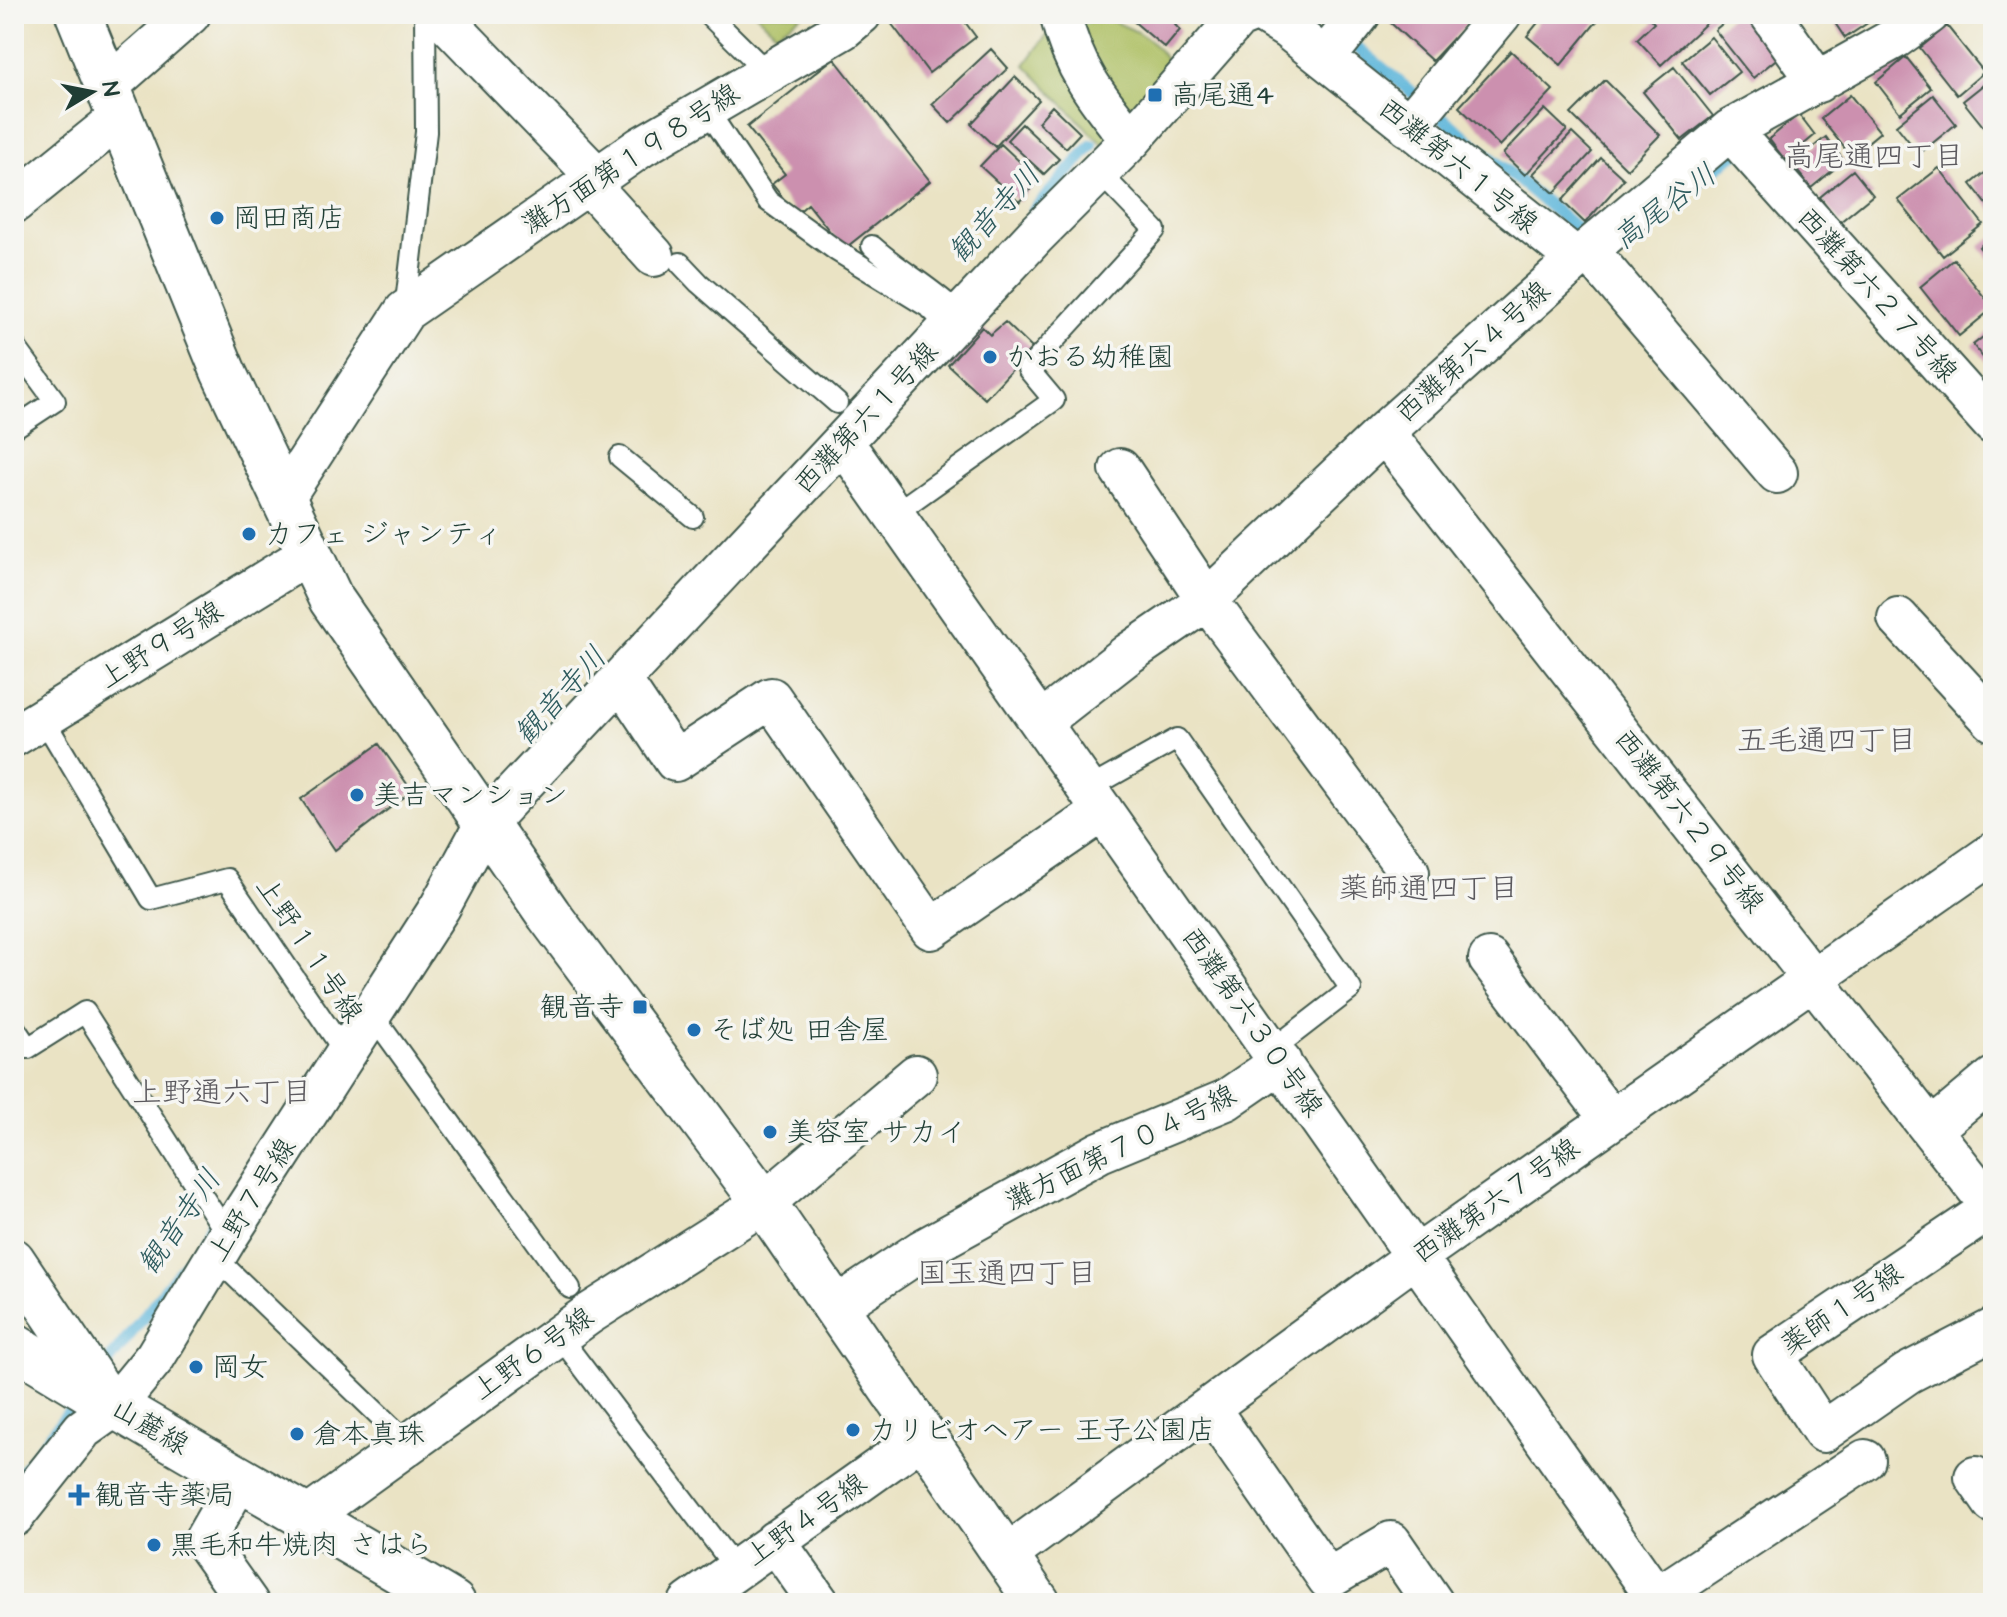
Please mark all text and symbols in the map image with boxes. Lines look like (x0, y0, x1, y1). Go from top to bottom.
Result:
north arrow (52, 52, 132, 132)
street label: 灘方面第１９８号線 (515, 74, 747, 244)
place label: 高尾通4 (1171, 76, 1274, 115)
text: N (94, 79, 127, 98)
marker: 高尾通4 (1146, 86, 1164, 104)
street label: 西灘第六１号線 (1370, 89, 1546, 243)
district label: 高尾通四丁目 (1784, 136, 1964, 178)
water label: 高尾谷川 (1604, 154, 1726, 260)
water label: 観音寺川 (939, 155, 1051, 273)
place label: 岡田商店 (233, 199, 345, 238)
street label: 西灘第六２７号線 (1788, 199, 1966, 391)
marker: 岡田商店 (208, 209, 226, 227)
street label: 西灘第六４号線 (1387, 272, 1559, 432)
street label: 西灘第六１号線 (785, 333, 947, 503)
place label: かおる幼稚園 (1006, 338, 1174, 377)
marker: かおる幼稚園 (981, 348, 999, 366)
place label: カフェ ジャンティ (265, 515, 502, 554)
marker: カフェ ジャンティ (240, 525, 258, 543)
street label: 上野９号線 (91, 591, 231, 699)
water label: 観音寺川 (505, 637, 617, 755)
district label: 五毛通四丁目 (1737, 720, 1917, 762)
street label: 西灘第六２９号線 (1605, 721, 1773, 921)
place label: 美吉マンション (373, 776, 568, 815)
marker: 美吉マンション (348, 786, 366, 804)
district label: 薬師通四丁目 (1339, 868, 1519, 910)
street label: 上野１１号線 (246, 869, 372, 1031)
street label: 西灘第六３０号線 (1172, 919, 1332, 1125)
place label: 観音寺 (540, 988, 624, 1027)
marker: 観音寺 (631, 998, 649, 1016)
place label: そば処 田舎屋 (710, 1011, 889, 1050)
marker: そば処 田舎屋 (685, 1021, 703, 1039)
district label: 上野通六丁目 (132, 1072, 312, 1114)
street label: 灘方面第７０４号線 (999, 1075, 1243, 1221)
place label: 美容室 サカイ (786, 1113, 965, 1152)
marker: 美容室 サカイ (761, 1123, 779, 1141)
street label: 西灘第六７号線 (1405, 1129, 1587, 1273)
street label: 上野７号線 (198, 1130, 306, 1270)
water label: 観音寺川 (128, 1161, 232, 1283)
district label: 国玉通四丁目 (917, 1253, 1097, 1295)
street label: 薬師１号線 (1773, 1254, 1911, 1364)
street label: 上野６号線 (464, 1298, 602, 1410)
place label: 岡女 (212, 1348, 268, 1387)
marker: 岡女 (187, 1358, 205, 1376)
street label: 山麓線 (104, 1389, 196, 1465)
place label: カリビオヘアー 王子公園店 (869, 1411, 1215, 1450)
place label: 倉本真珠 (313, 1415, 425, 1454)
marker: カリビオヘアー 王子公園店 (844, 1421, 862, 1439)
marker: 倉本真珠 (288, 1425, 306, 1443)
street label: 上野４号線 (737, 1464, 875, 1576)
place label: 観音寺薬局 (95, 1476, 235, 1515)
marker: 観音寺薬局 (70, 1486, 88, 1504)
place label: 黒毛和牛焼肉 さはら (170, 1526, 433, 1565)
marker: 黒毛和牛焼肉 さはら (145, 1536, 163, 1554)

